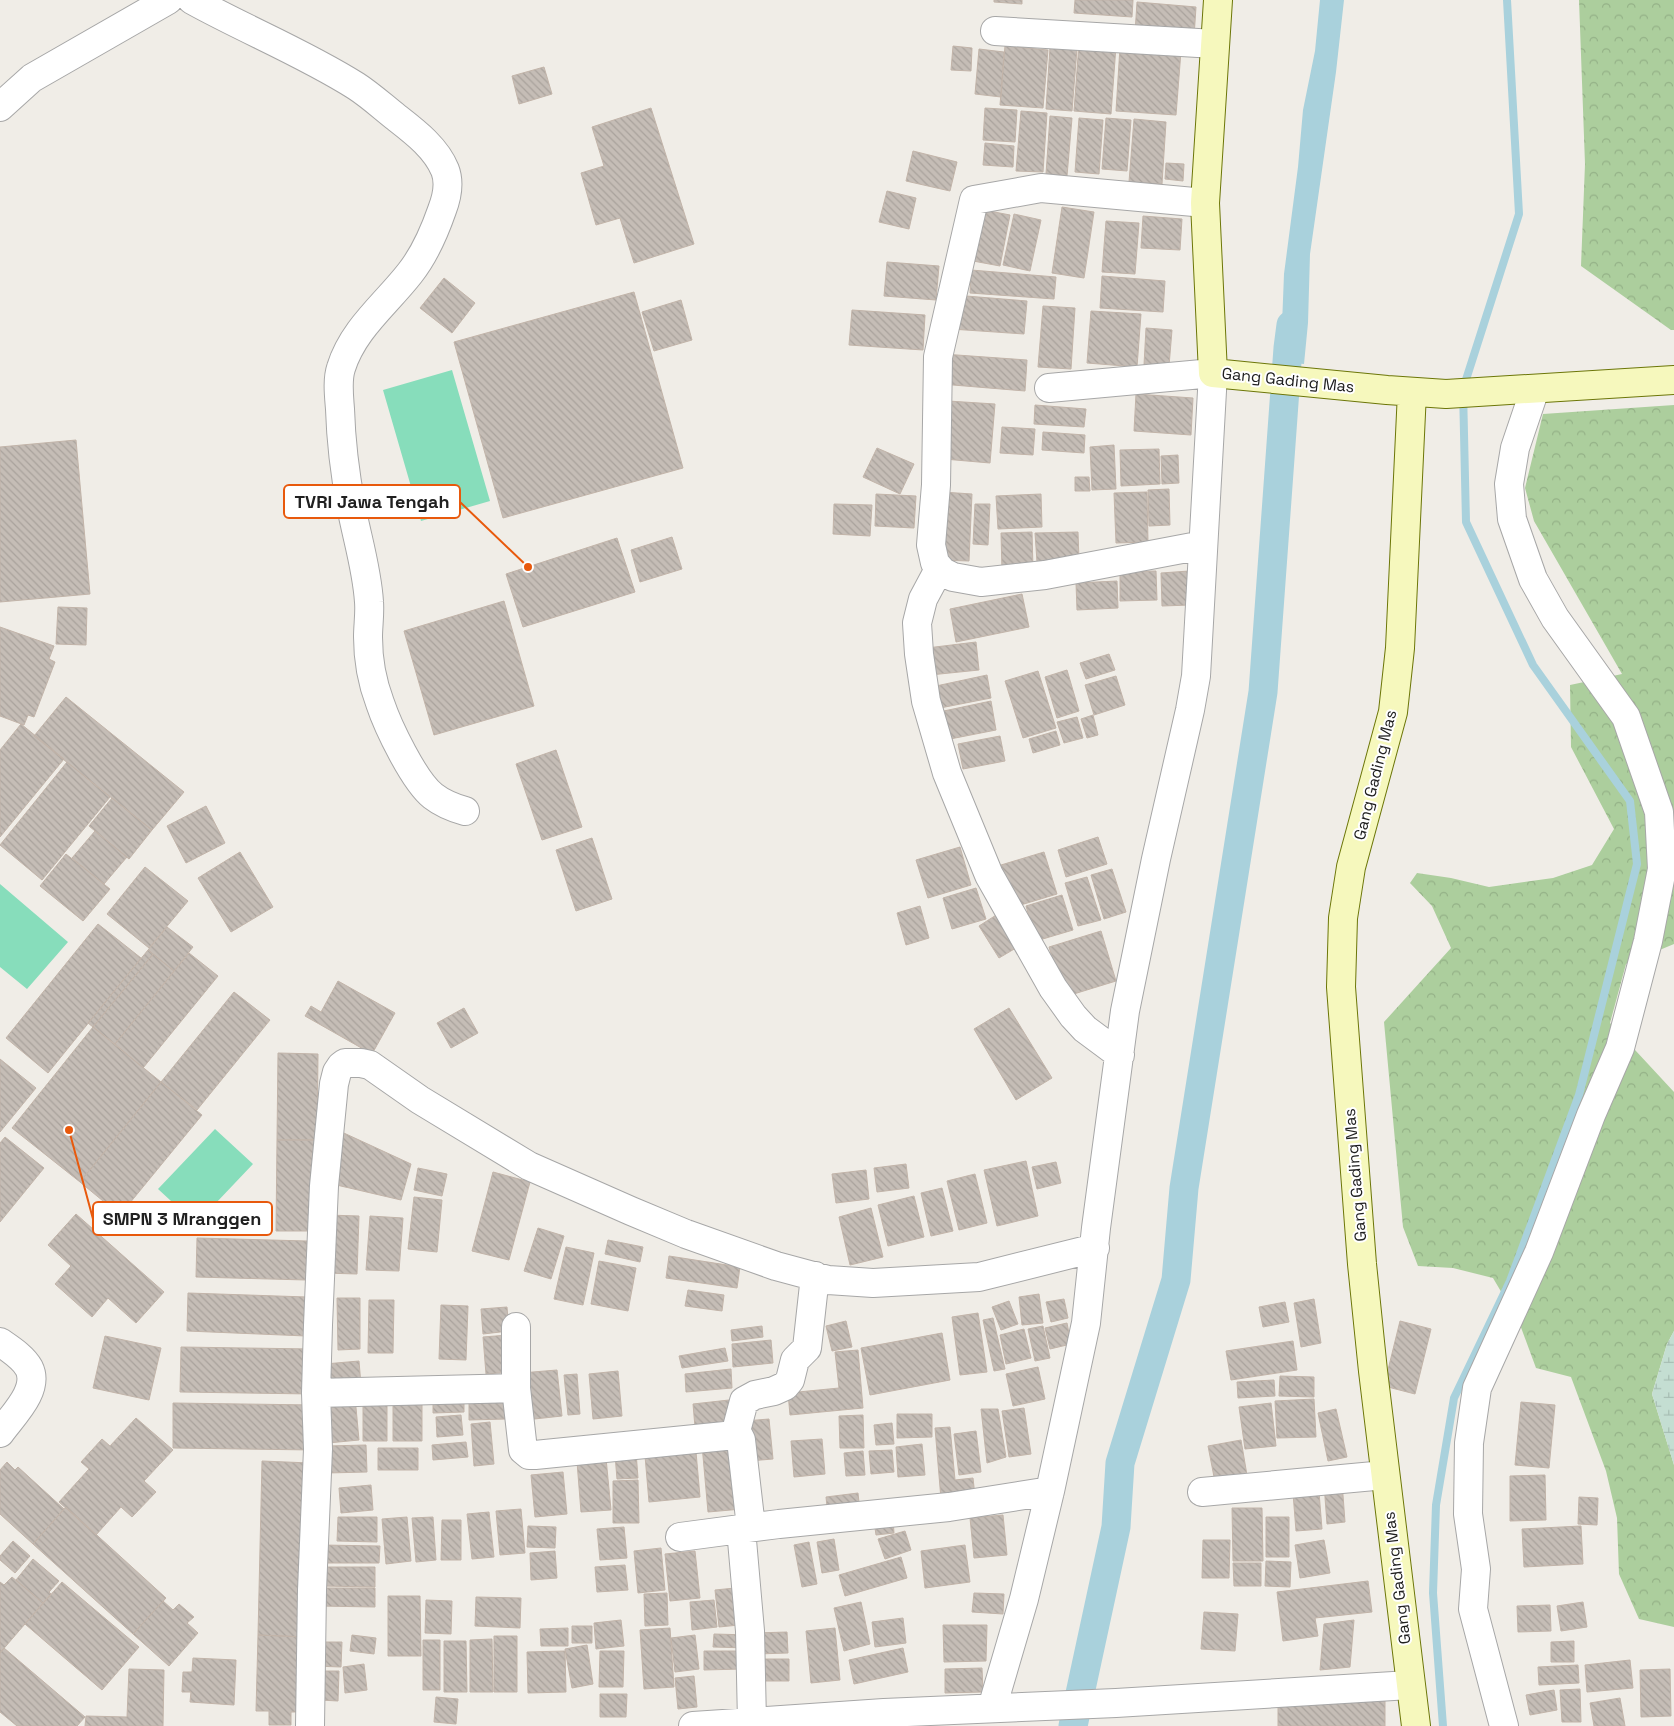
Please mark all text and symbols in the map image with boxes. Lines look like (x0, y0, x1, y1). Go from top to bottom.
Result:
street label: Gang Gading Mas (1221, 363, 1355, 397)
callout: TVRI Jawa Tengah (284, 485, 460, 518)
text: TVRI Jawa Tengah (294, 490, 450, 513)
street label: Gang Gading Mas (1349, 708, 1401, 842)
street label: Gang Gading Mas (1339, 1108, 1371, 1242)
callout: SMPN 3 Mranggen (93, 1202, 272, 1235)
text: SMPN 3 Mranggen (103, 1207, 261, 1230)
street label: Gang Gading Mas (1378, 1511, 1416, 1645)

